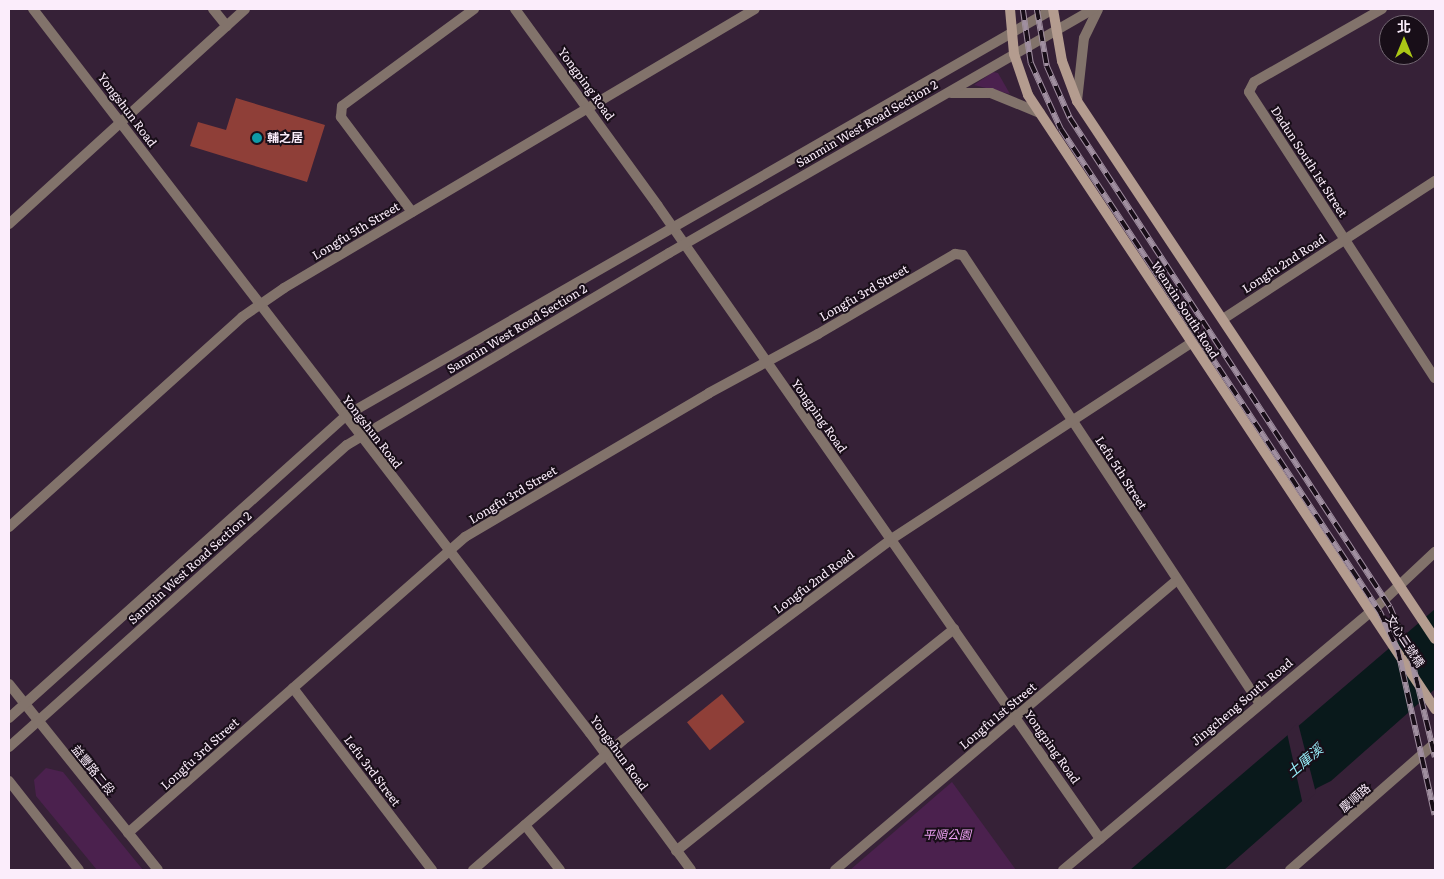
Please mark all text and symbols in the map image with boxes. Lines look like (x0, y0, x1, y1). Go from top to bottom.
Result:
north arrow (1379, 15, 1429, 65)
text: 北 (1397, 16, 1411, 36)
street label: Yongping Road (555, 45, 617, 123)
street label: Yongshun Road (94, 70, 160, 150)
street label: Sanmin West Road Section 2 (794, 78, 940, 170)
street label: Dadun South 1st Street (1268, 104, 1350, 220)
place label: 輔之居 (267, 131, 303, 145)
marker: 輔之居 (251, 132, 263, 144)
street label: Longfu 5th Street (310, 199, 402, 263)
street label: Longfu 2nd Road (1240, 232, 1328, 296)
street label: Wenxin South Road (1148, 259, 1222, 361)
street label: Longfu 3rd Street (817, 262, 911, 324)
street label: Sanmin West Road Section 2 (444, 281, 590, 377)
street label: Yongping Road (788, 376, 850, 456)
street label: Yongshun Road (339, 393, 405, 471)
street label: Lefu 5th Street (1092, 434, 1150, 512)
street label: Longfu 3rd Street (466, 463, 560, 527)
street label: Sanmin West Road Section 2 (125, 509, 255, 627)
street label: Longfu 2nd Road (771, 547, 857, 617)
street label: 文心二號橋 (1383, 612, 1427, 670)
street label: Jingcheng South Road (1188, 655, 1296, 749)
street label: Longfu 1st Street (957, 680, 1039, 752)
street label: Yongping Road (1021, 707, 1083, 787)
street label: Yongshun Road (587, 713, 651, 793)
street label: Longfu 3rd Street (158, 715, 242, 793)
street label: Lefu 3rd Street (341, 733, 403, 809)
water label: 土庫溪 (1283, 740, 1325, 780)
street label: 益豐路二段 (69, 742, 117, 798)
street label: 慶順路 (1337, 781, 1373, 815)
park label: 平順公園 (923, 828, 971, 842)

